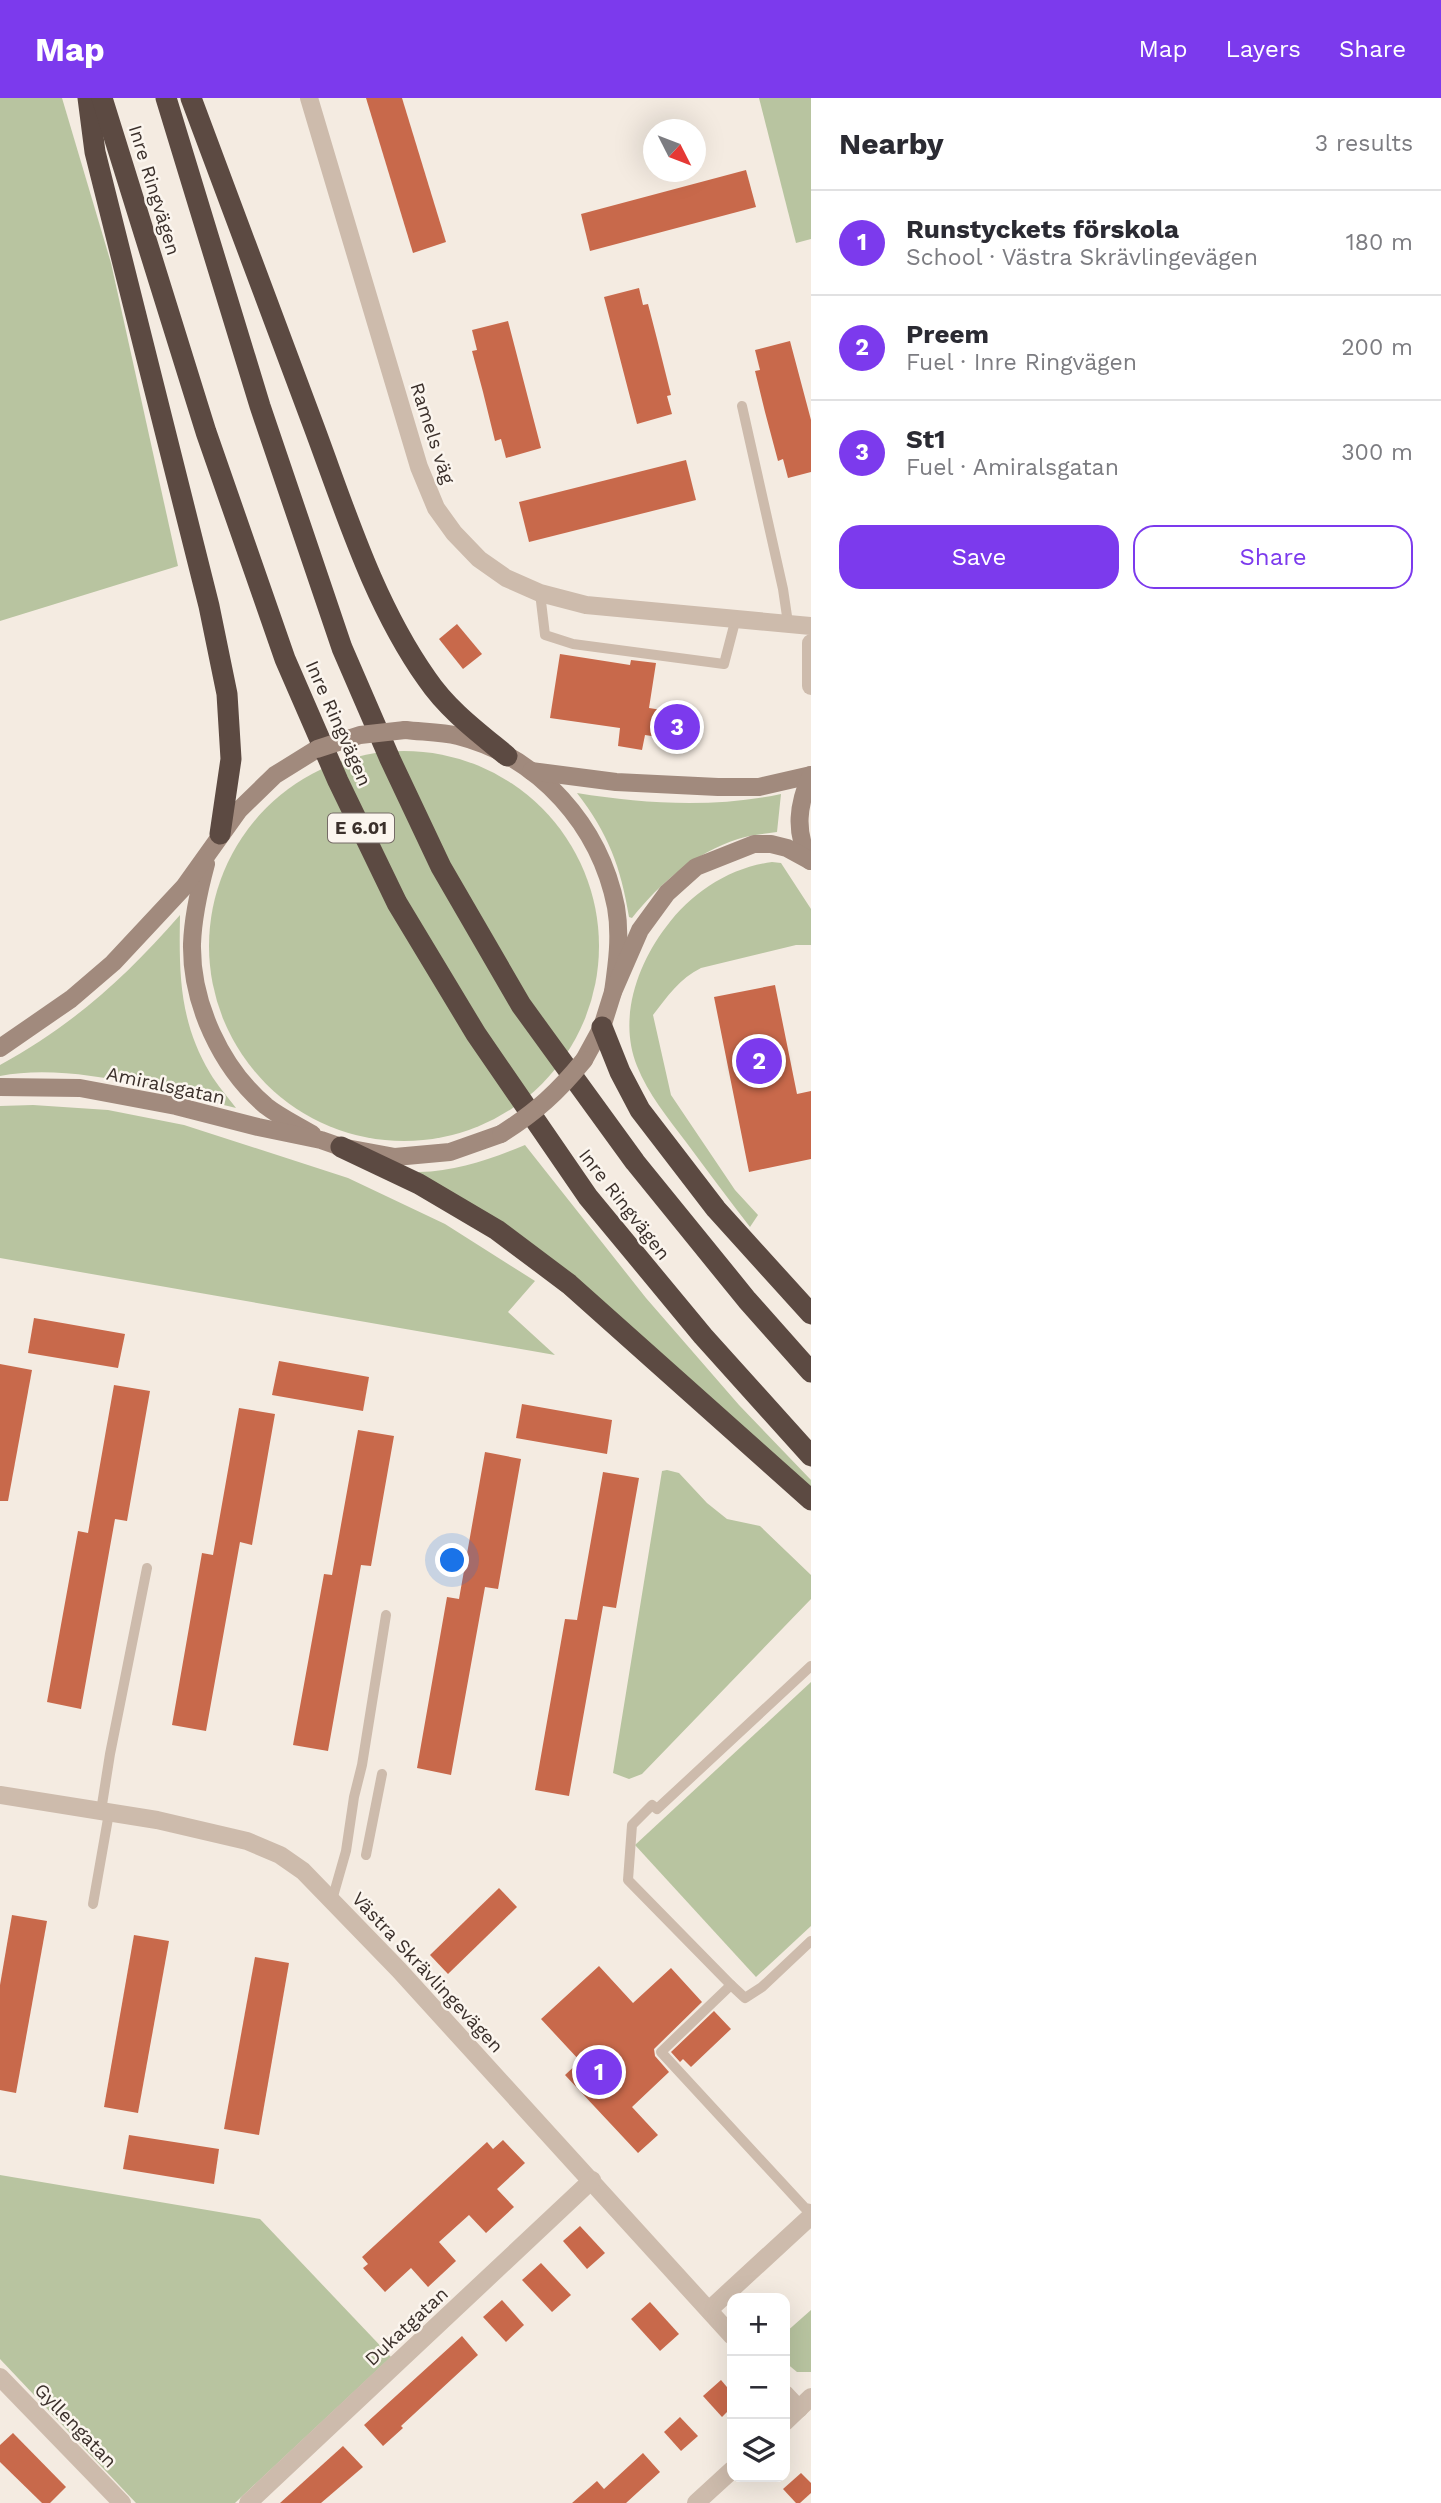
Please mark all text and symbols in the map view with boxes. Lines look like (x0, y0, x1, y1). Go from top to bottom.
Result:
text: Map (35, 30, 105, 69)
text: Map (1139, 35, 1187, 63)
text: Layers (1225, 35, 1301, 63)
text: Share (1339, 35, 1406, 63)
north arrow (643, 119, 706, 182)
street label: Inre Ringvägen (124, 122, 185, 258)
text: Nearby (839, 126, 944, 161)
text: 3 results (1315, 130, 1413, 157)
text: Runstyckets förskola (906, 214, 1179, 244)
text: 1 (857, 229, 867, 256)
text: 180 m (1346, 229, 1413, 256)
text: School · Västra Skrävlingevägen (906, 244, 1258, 271)
text: Preem (906, 319, 989, 349)
text: 2 (855, 334, 869, 361)
text: 200 m (1341, 334, 1413, 361)
text: Fuel · Inre Ringvägen (906, 349, 1137, 376)
street label: Ramels väg (405, 380, 460, 487)
text: St1 (906, 424, 945, 454)
text: 3 (855, 439, 869, 466)
text: 300 m (1341, 439, 1413, 466)
text: Fuel · Amiralsgatan (906, 454, 1119, 481)
button: Save (839, 525, 1119, 589)
button: Share (1133, 525, 1413, 589)
street label: Inre Ringvägen (301, 657, 376, 789)
pin: 3 (654, 701, 700, 753)
road number: E 6.01 (328, 814, 394, 842)
pin: 2 (736, 1035, 782, 1087)
street label: Amiralsgatan (104, 1062, 227, 1109)
street label: Inre Ringvägen (574, 1144, 675, 1265)
your location (435, 1543, 469, 1577)
street label: Västra Skrävlingevägen (347, 1887, 508, 2058)
pin: 1 (576, 2046, 622, 2098)
street label: Dukatgatan (360, 2282, 453, 2371)
map controls (727, 2293, 790, 2482)
button: + (727, 2293, 790, 2356)
button: − (727, 2356, 790, 2419)
street label: Gyllengatan (30, 2378, 122, 2472)
button: layers (727, 2419, 790, 2482)

